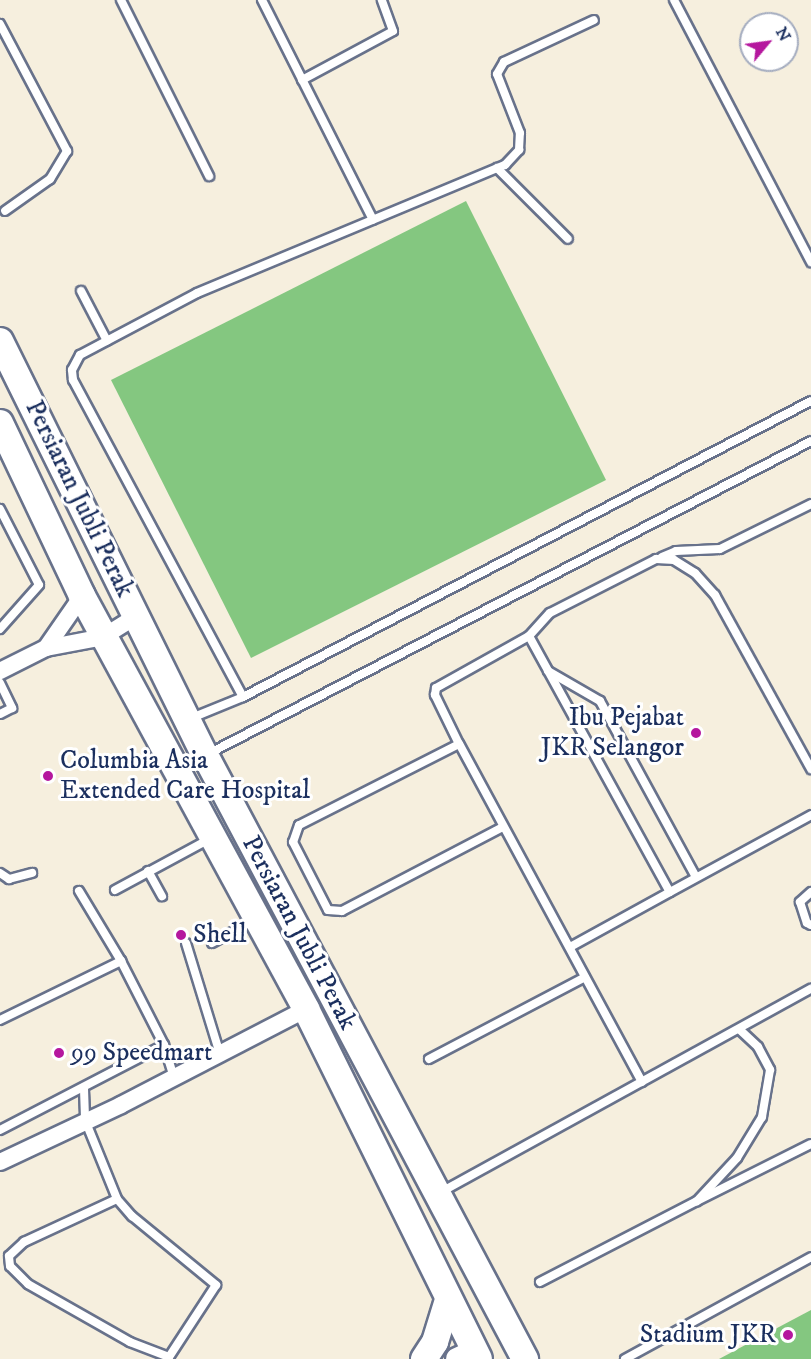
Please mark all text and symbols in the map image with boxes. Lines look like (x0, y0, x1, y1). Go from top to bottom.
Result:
north arrow (739, 12, 799, 72)
text: N (771, 24, 795, 45)
street label: Persiaran Jubli Perak (18, 395, 140, 603)
place label: Ibu Pejabat JKR Selangor (541, 702, 684, 764)
marker: Ibu Pejabat JKR Selangor (689, 726, 703, 740)
place label: Columbia Asia Extended Care Hospital (60, 745, 310, 806)
marker: Columbia Asia Extended Care Hospital (41, 769, 55, 783)
street label: Persiaran Jubli Perak (235, 831, 363, 1035)
place label: Shell (193, 919, 247, 951)
marker: Shell (174, 928, 188, 942)
place label: 99 Speedmart (71, 1037, 212, 1069)
marker: 99 Speedmart (52, 1046, 66, 1060)
place label: Stadium JKR (640, 1319, 776, 1351)
marker: Stadium JKR (781, 1328, 795, 1342)

